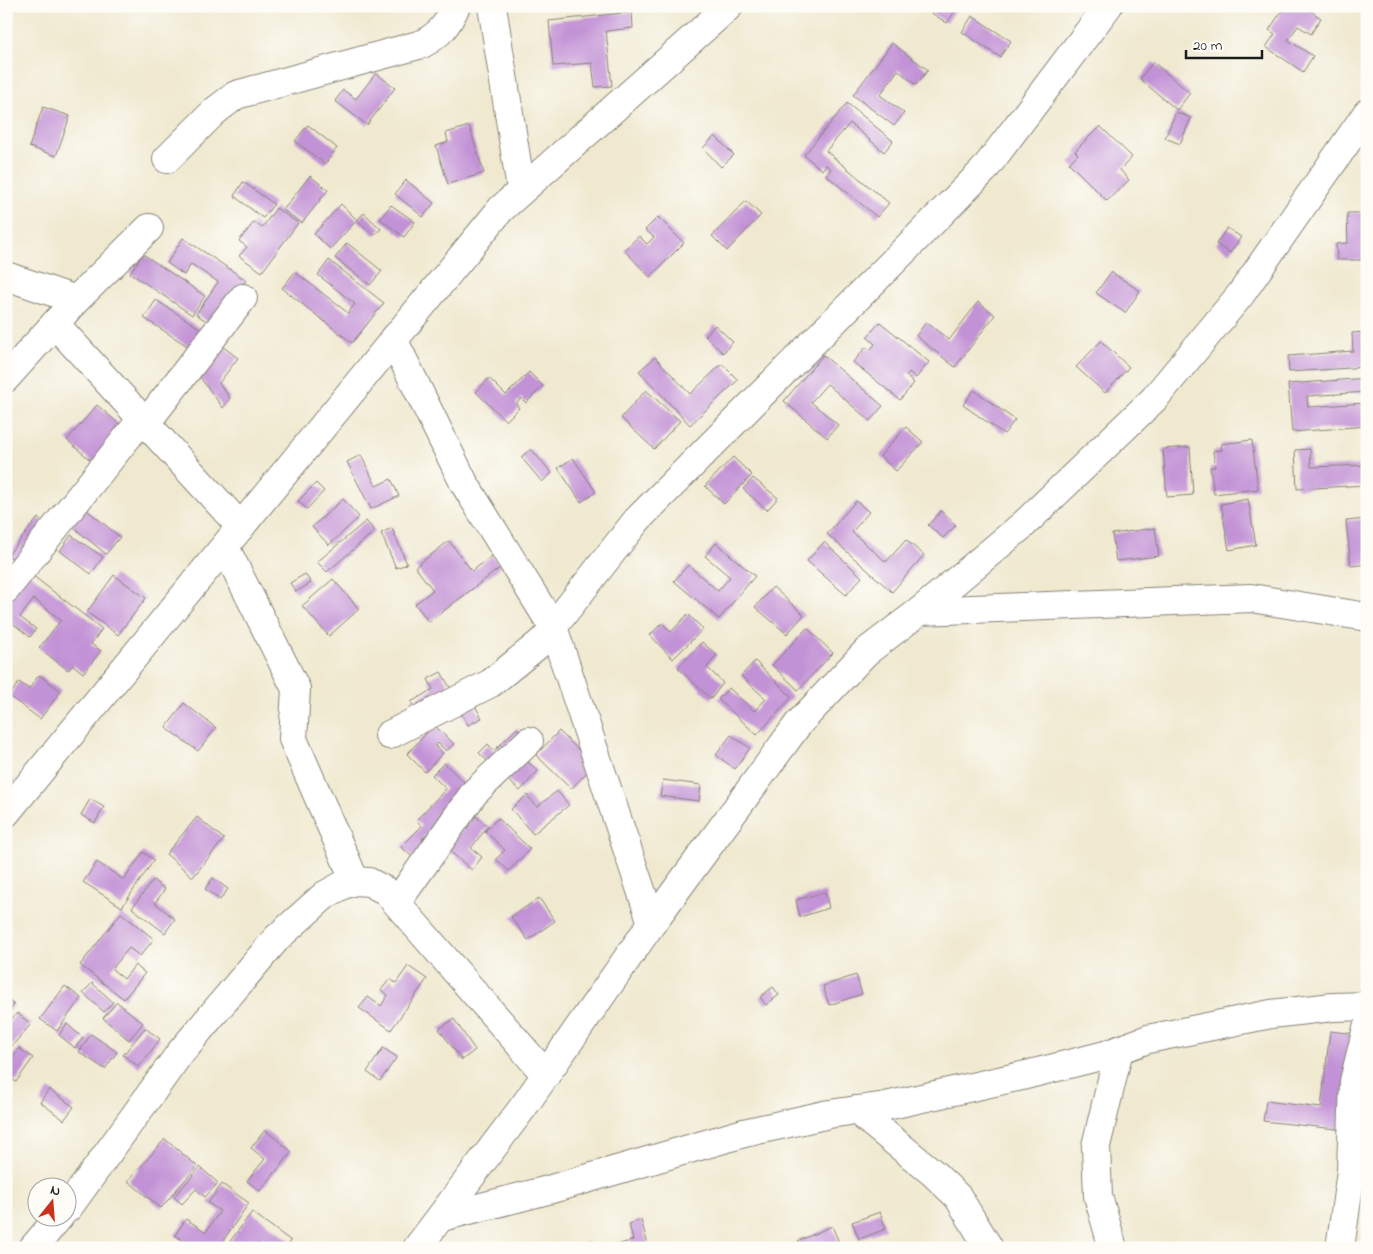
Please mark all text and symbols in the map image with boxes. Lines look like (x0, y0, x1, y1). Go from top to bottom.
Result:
scale bar (1186, 28, 1262, 60)
text: 20 m (1193, 35, 1223, 57)
north arrow (28, 1176, 78, 1226)
text: N (48, 1180, 63, 1202)

